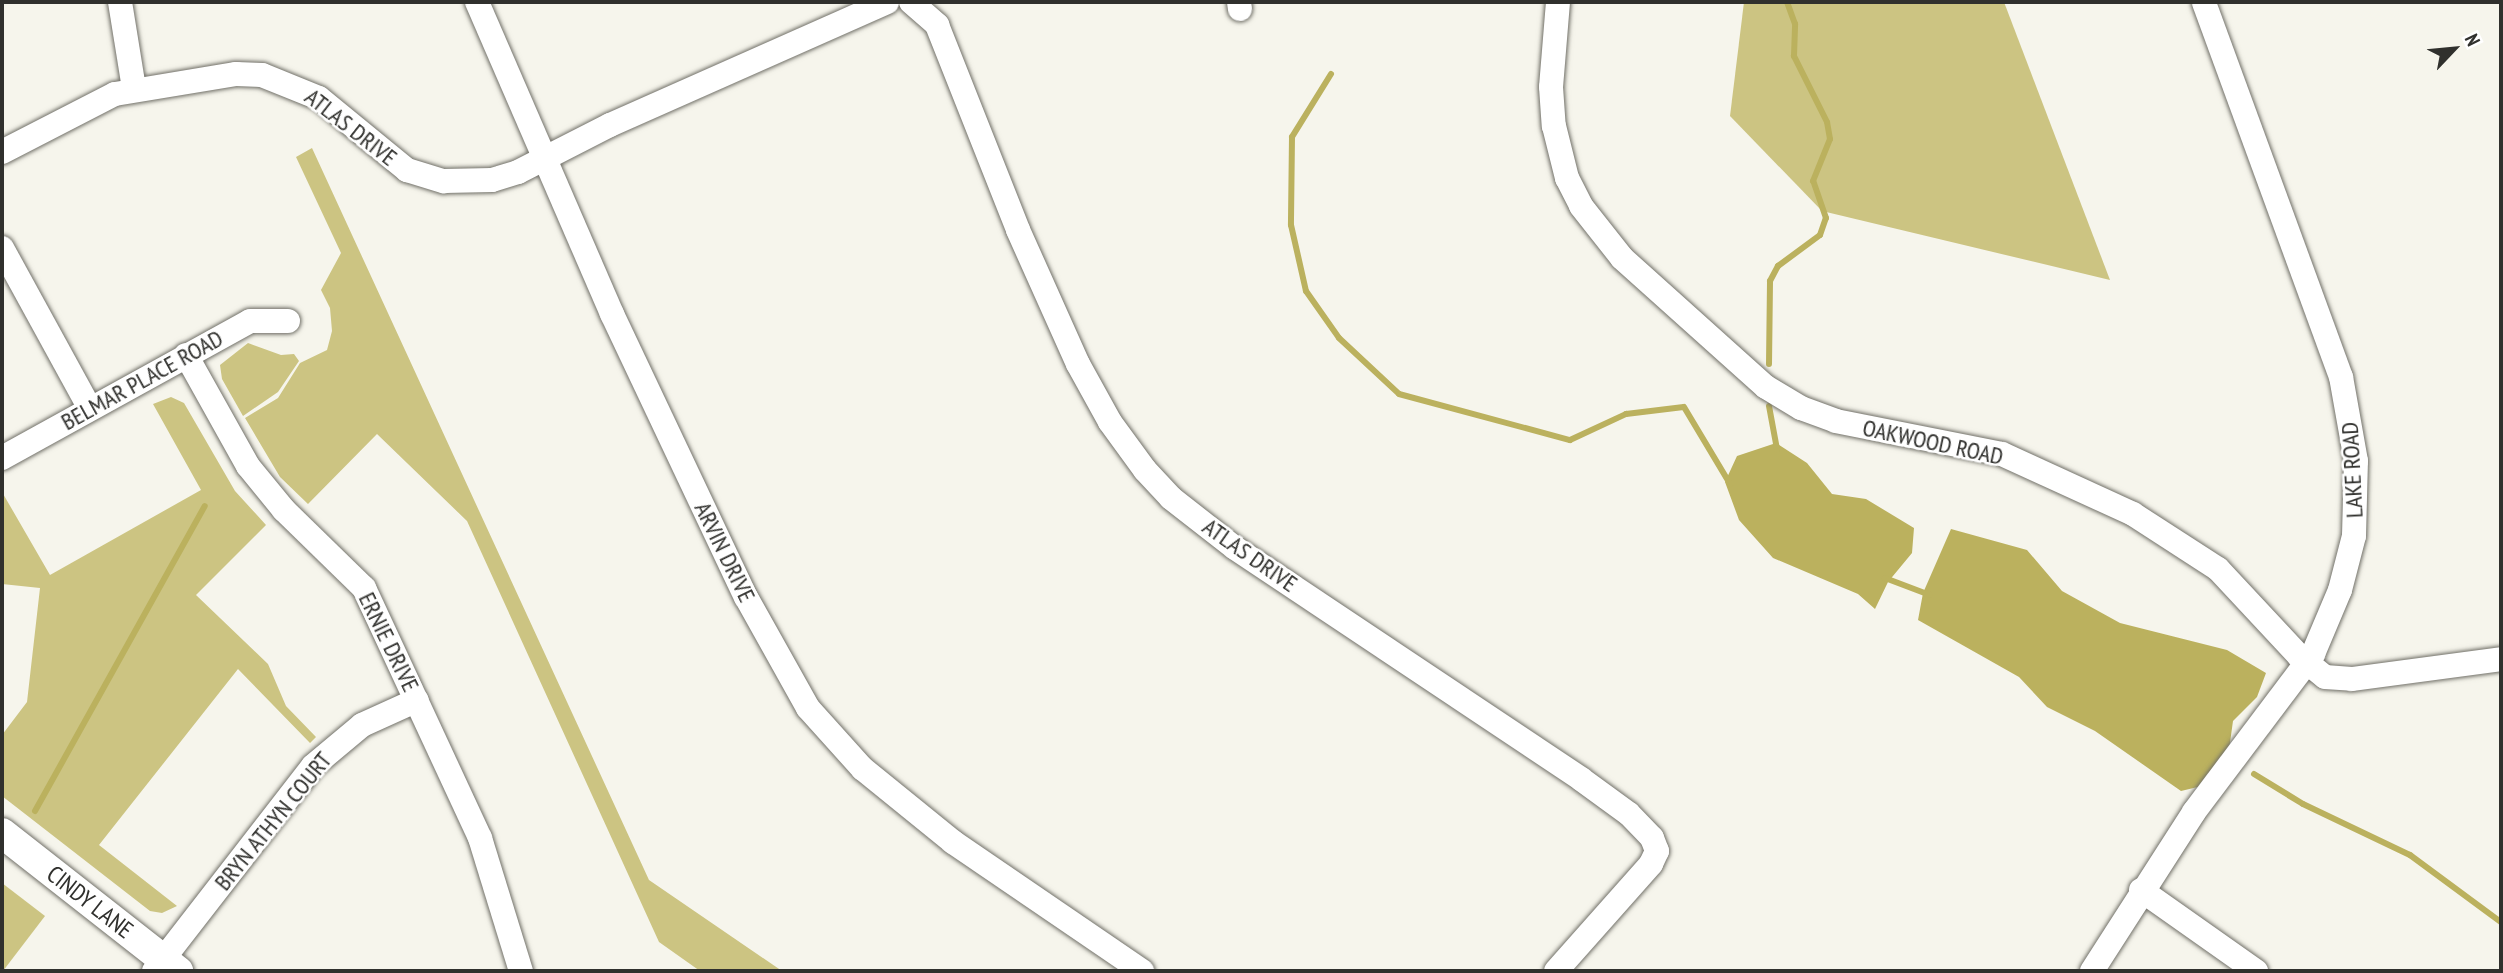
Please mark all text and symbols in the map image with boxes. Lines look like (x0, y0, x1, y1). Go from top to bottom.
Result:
north arrow (2419, 14, 2489, 84)
text: N (2460, 30, 2486, 50)
street label: ATLAS DRIVE (299, 82, 403, 172)
street label: BELMAR PLACE ROAD (56, 324, 228, 436)
street label: OAKWOOD ROAD (1860, 413, 2006, 471)
street label: LAKE ROAD (2335, 421, 2369, 519)
street label: ARVIN DRIVE (688, 497, 762, 607)
street label: ATLAS DRIVE (1197, 512, 1303, 598)
street label: ERNIE DRIVE (353, 588, 425, 696)
street label: BRYN ATHYN COURT (208, 746, 338, 896)
street label: CINDY LANE (41, 859, 139, 945)

